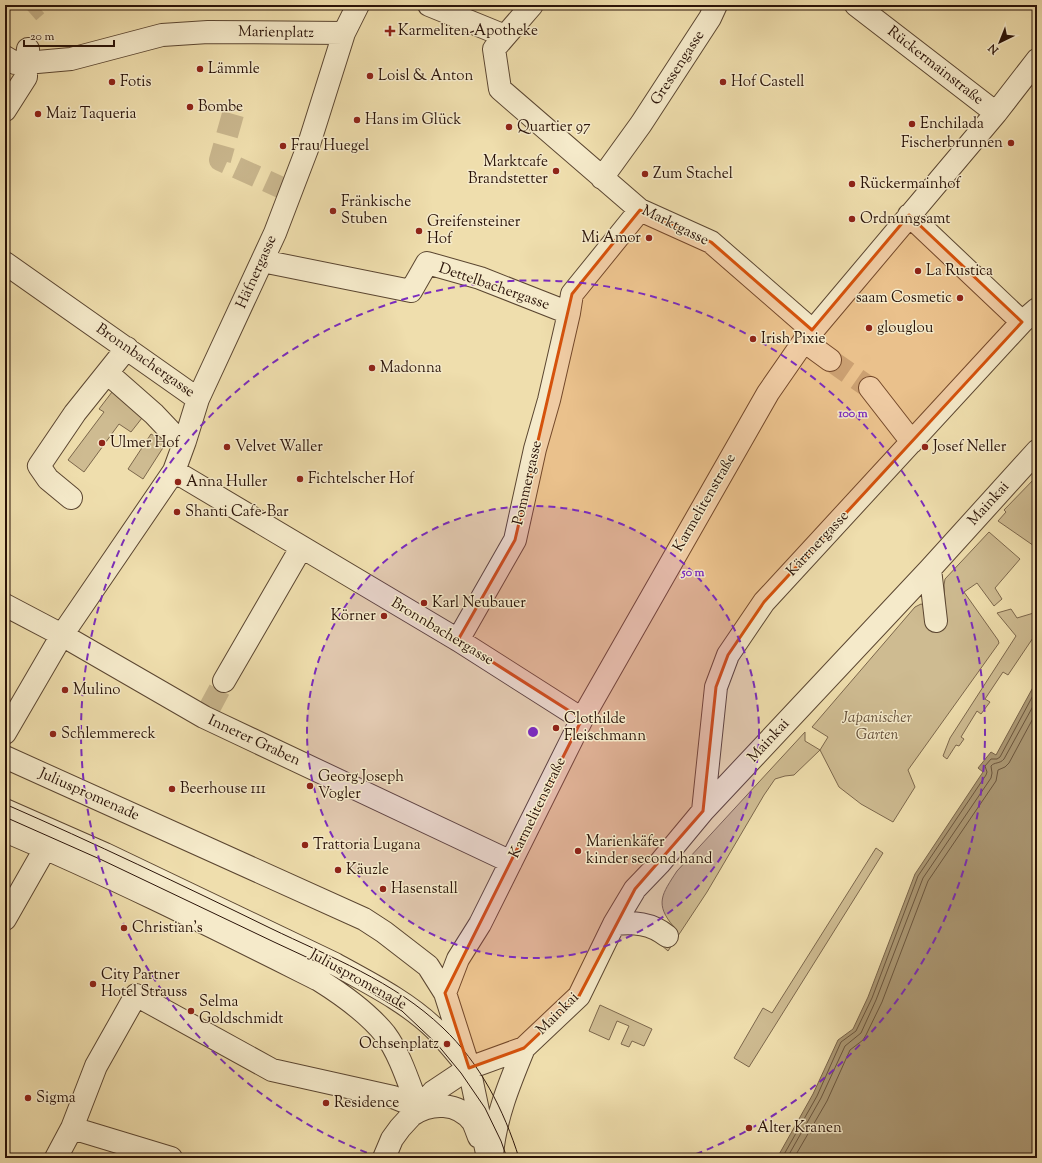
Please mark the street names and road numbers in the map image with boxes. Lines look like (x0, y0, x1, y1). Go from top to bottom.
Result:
street label: Marienplatz (238, 22, 315, 44)
street label: Rückermainstraße (882, 22, 988, 110)
street label: Gressengasse (646, 26, 710, 110)
street label: Marktgasse (638, 201, 712, 251)
street label: Häfnergasse (231, 232, 283, 312)
street label: Dettelbachergasse (436, 258, 552, 316)
street label: Bronnbachergasse (91, 319, 199, 403)
street label: Pommergasse (508, 439, 548, 527)
street label: Karmelitenstraße (668, 450, 742, 556)
street label: Mainkai (963, 477, 1015, 531)
street label: Kärrnergasse (782, 506, 854, 582)
street label: Bronnbachergasse (387, 593, 497, 671)
street label: Innerer Graben (204, 710, 304, 772)
street label: Mainkai (743, 714, 795, 768)
street label: Karmelitenstraße (504, 754, 572, 862)
street label: Juliuspromenade (34, 763, 143, 827)
street label: Juliuspromenade (305, 944, 410, 1015)
street label: Mainkai (532, 988, 584, 1040)

